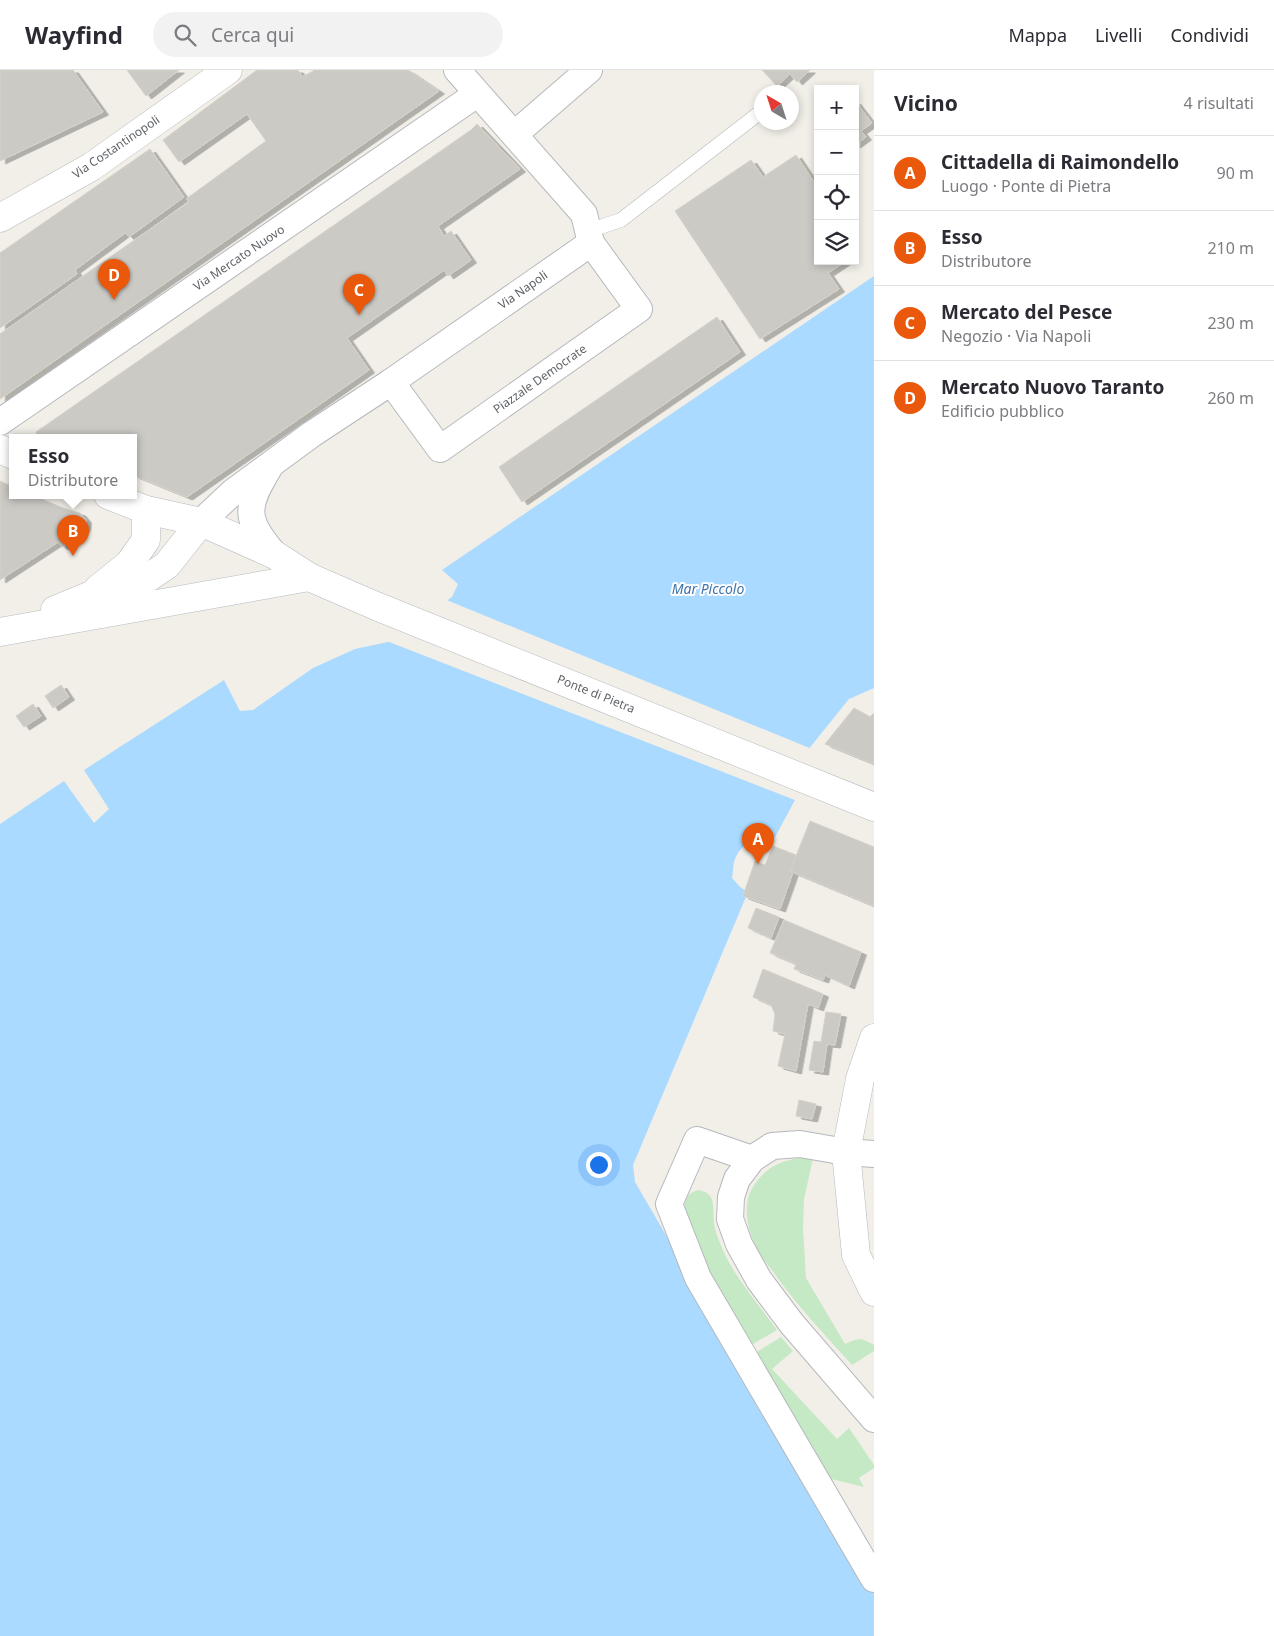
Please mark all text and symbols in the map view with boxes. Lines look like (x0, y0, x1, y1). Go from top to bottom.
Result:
search box (153, 12, 503, 57)
text: Wayfind (25, 18, 123, 51)
icon: search (171, 21, 199, 49)
text: Cerca qui (211, 22, 294, 48)
text: Mappa (1008, 23, 1067, 47)
text: Livelli (1095, 23, 1142, 47)
text: Condividi (1170, 23, 1249, 47)
north arrow (754, 85, 799, 130)
map controls (814, 85, 859, 265)
button: + (814, 85, 859, 130)
text: Vicino (894, 89, 958, 117)
text: 4 risultati (1184, 92, 1254, 114)
street label: Via Costantinopoli (69, 111, 163, 182)
button: − (814, 130, 859, 175)
text: Cittadella di Raimondello (941, 149, 1179, 175)
text: A (904, 162, 916, 184)
text: 90 m (1217, 162, 1254, 184)
button: locate (814, 175, 859, 220)
text: Luogo · Ponte di Pietra (941, 175, 1111, 197)
button: layers (814, 220, 859, 265)
street label: Via Mercato Nuovo (190, 221, 288, 294)
text: Esso (941, 224, 983, 250)
text: B (905, 237, 915, 259)
text: 210 m (1207, 237, 1254, 259)
text: Distributore (941, 250, 1031, 272)
pin: D (98, 259, 130, 300)
street label: Via Napoli (495, 266, 551, 313)
pin: C (343, 274, 375, 315)
text: Mercato del Pesce (941, 299, 1112, 325)
text: C (905, 312, 915, 334)
text: 230 m (1207, 312, 1254, 334)
text: Negozio · Via Napoli (941, 325, 1091, 347)
street label: Piazzale Democrate (490, 340, 590, 417)
text: Mercato Nuovo Taranto (941, 374, 1164, 400)
text: D (904, 387, 916, 409)
text: 260 m (1207, 387, 1254, 409)
text: Edificio pubblico (941, 400, 1064, 422)
popup (9, 434, 137, 499)
text: Esso (28, 443, 69, 469)
text: Distributore (28, 469, 118, 491)
pin: B (57, 515, 89, 556)
water label: Mar Piccolo (672, 579, 744, 598)
street label: Ponte di Pietra (555, 670, 638, 717)
pin: A (742, 823, 774, 864)
your location (586, 1152, 612, 1178)

